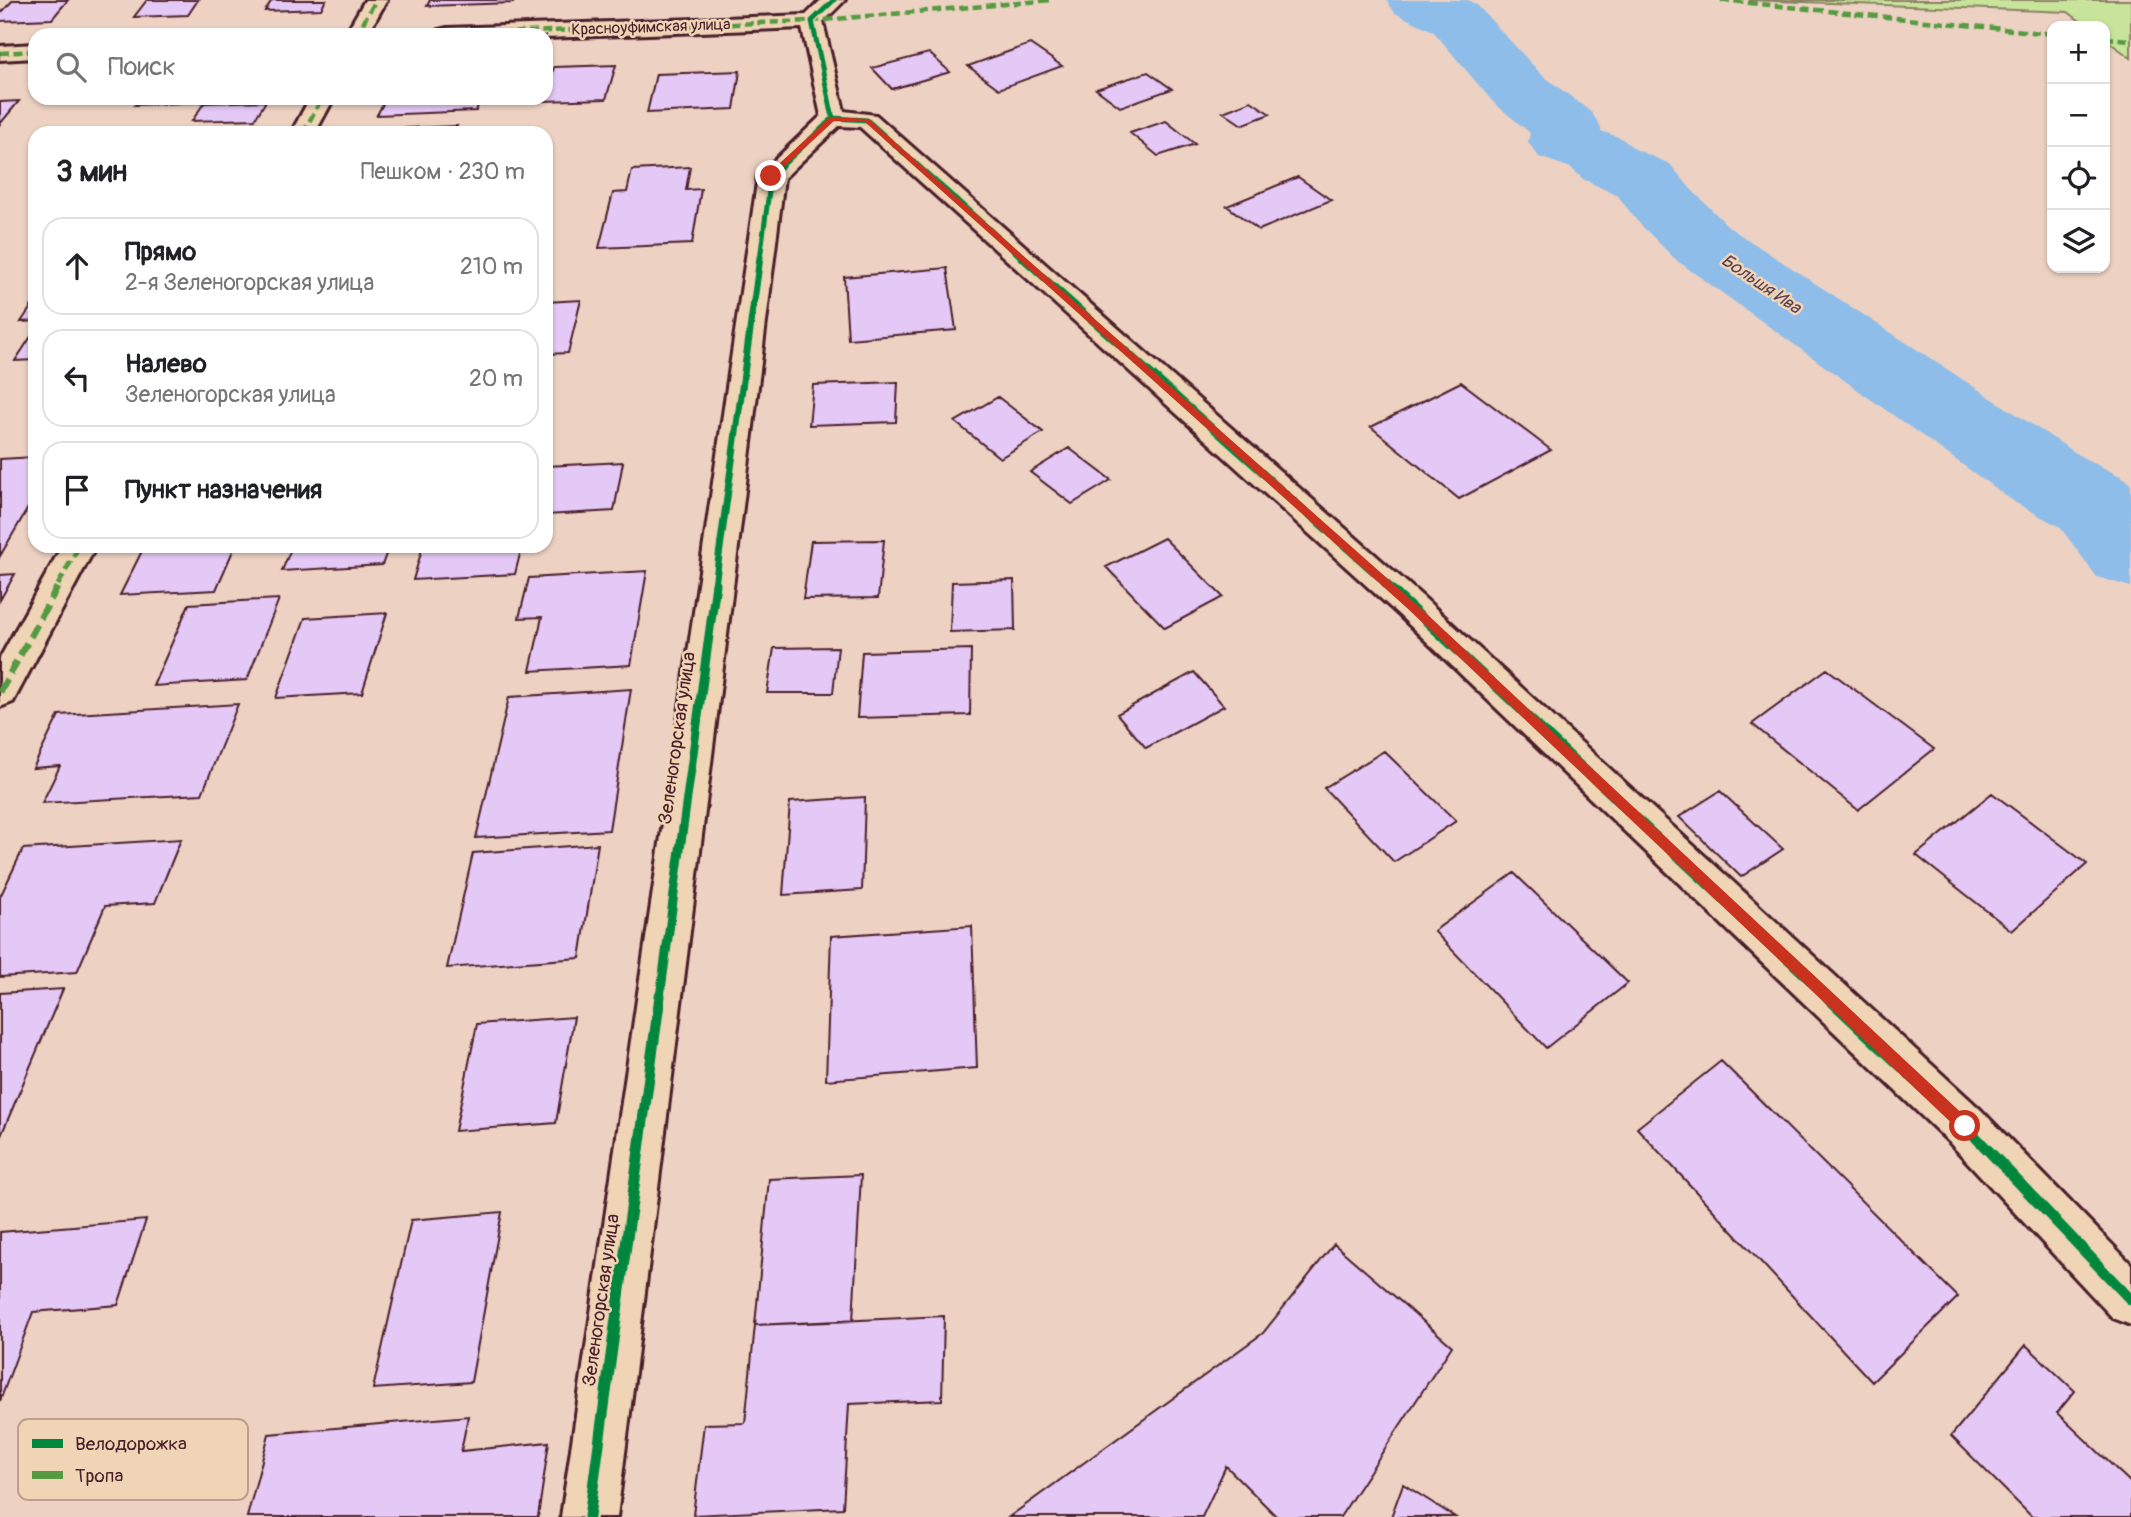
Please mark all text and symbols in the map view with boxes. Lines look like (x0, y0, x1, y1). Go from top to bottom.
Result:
street label: Красноуфимская улица (571, 14, 731, 40)
map controls (2047, 21, 2110, 273)
button: + (2047, 21, 2110, 84)
search box (28, 28, 553, 105)
icon: search (52, 48, 90, 86)
text: Поиск (108, 51, 176, 83)
button: − (2047, 84, 2110, 147)
button: locate (2047, 147, 2110, 210)
text: 3 мин (56, 153, 127, 190)
text: Пешком · 230 m (361, 157, 525, 186)
route end (755, 160, 786, 191)
button: layers (2047, 210, 2110, 273)
text: Прямо (125, 236, 196, 268)
icon: ahead (58, 247, 96, 285)
water label: Большя Ива (1717, 249, 1807, 320)
text: 210 m (460, 252, 523, 281)
text: 2-я Зеленогорская улица (125, 268, 374, 297)
text: Налево (125, 348, 207, 380)
icon: left (58, 359, 96, 397)
text: 20 m (469, 364, 523, 393)
text: Зеленогорская улица (125, 380, 336, 409)
icon: arrive (58, 471, 96, 509)
text: Пункт назначения (125, 474, 322, 506)
street label: Зеленогорская улица (653, 650, 701, 826)
route start (1949, 1110, 1980, 1141)
street label: Зеленогорская улица (577, 1212, 625, 1388)
legend (18, 1419, 248, 1500)
text: Велодорожка (75, 1432, 187, 1456)
text: Тропа (75, 1464, 123, 1488)

